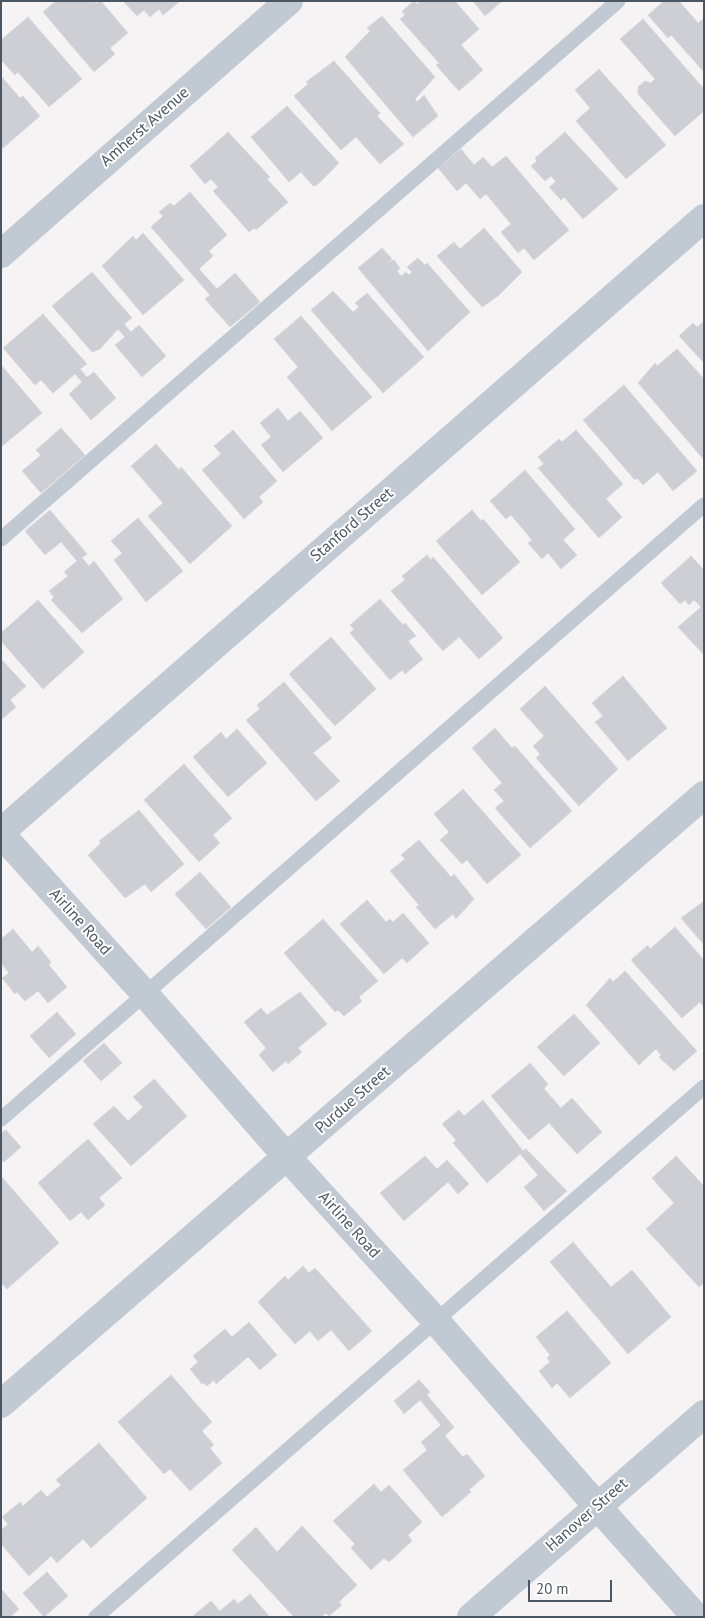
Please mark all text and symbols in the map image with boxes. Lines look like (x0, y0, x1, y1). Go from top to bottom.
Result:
street label: Amherst Avenue (97, 83, 193, 171)
street label: Stanford Street (307, 484, 397, 566)
street label: Airline Road (45, 885, 115, 959)
street label: Purdue Street (312, 1062, 394, 1138)
street label: Airline Road (314, 1188, 384, 1262)
street label: Hanover Street (542, 1474, 632, 1556)
scale bar (530, 1570, 614, 1602)
text: 20 m (536, 1579, 569, 1598)

